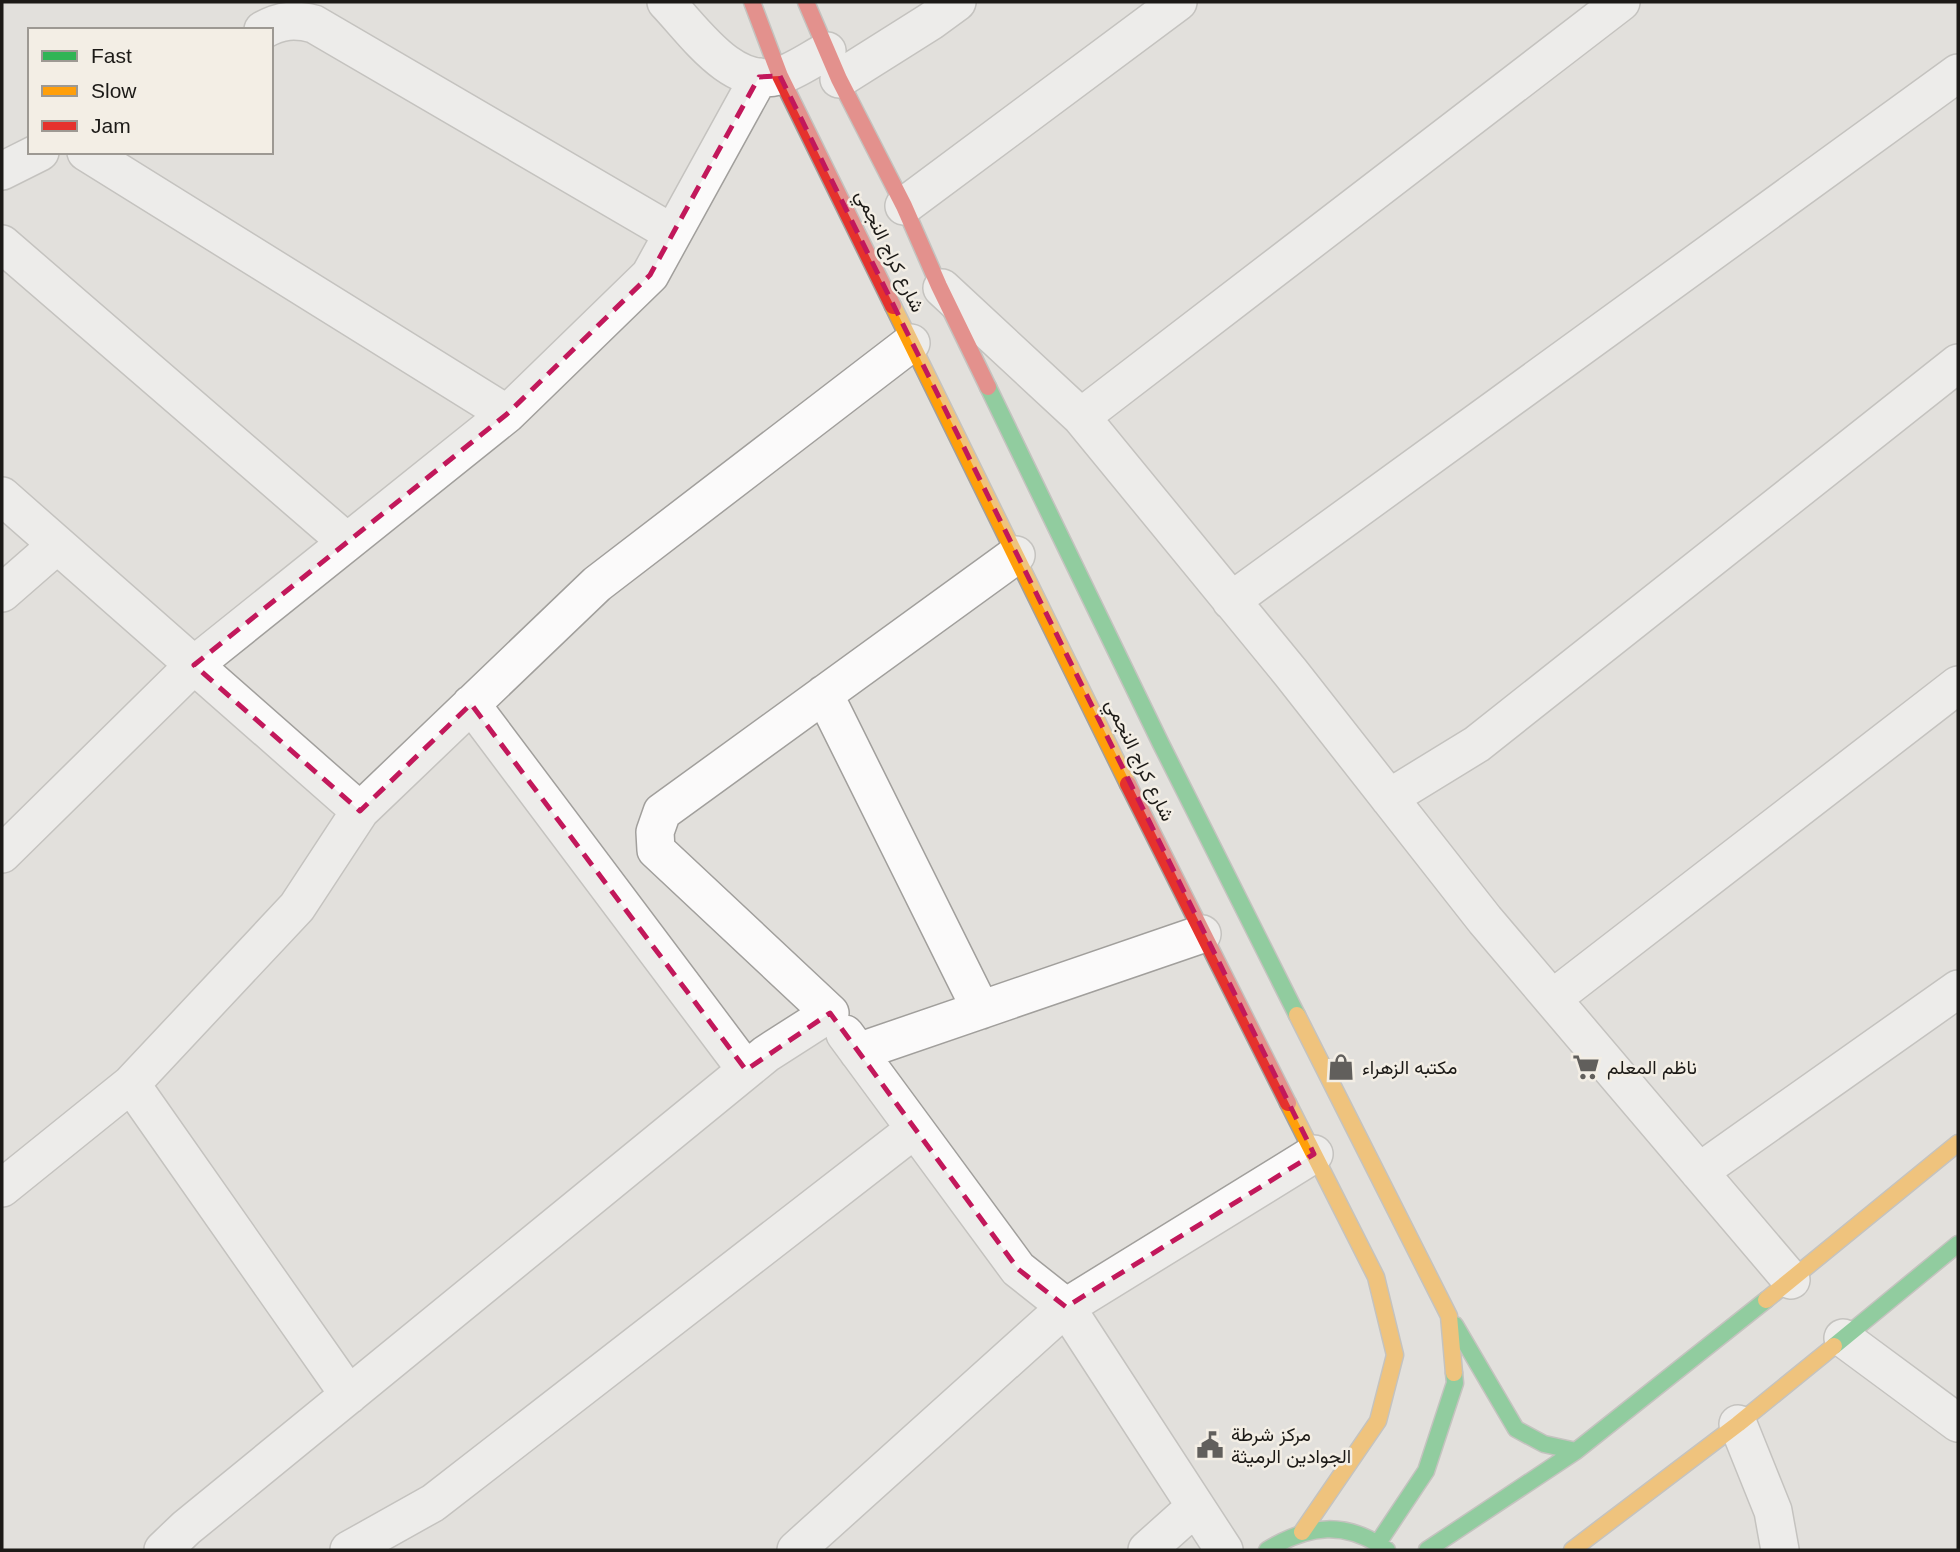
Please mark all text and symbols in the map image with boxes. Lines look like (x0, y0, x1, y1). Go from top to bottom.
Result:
legend (28, 28, 273, 154)
text: Fast (91, 44, 132, 67)
text: Slow (91, 79, 137, 102)
text: Jam (91, 114, 131, 137)
street label: شارع كراج النجمي (847, 187, 929, 318)
street label: شارع كراج النجمي (1097, 696, 1179, 827)
shop icon: مكتبه الزهراء (1326, 1052, 1356, 1082)
supermarket icon: ناظم المعلم (1571, 1052, 1601, 1082)
place label: مكتبه الزهراء (1362, 1057, 1457, 1079)
place label: ناظم المعلم (1607, 1057, 1697, 1080)
place label: مركز شرطة الجوادين الرميثة (1231, 1424, 1351, 1468)
public building icon: مركز شرطة الجوادين الرميثة (1195, 1430, 1225, 1460)

